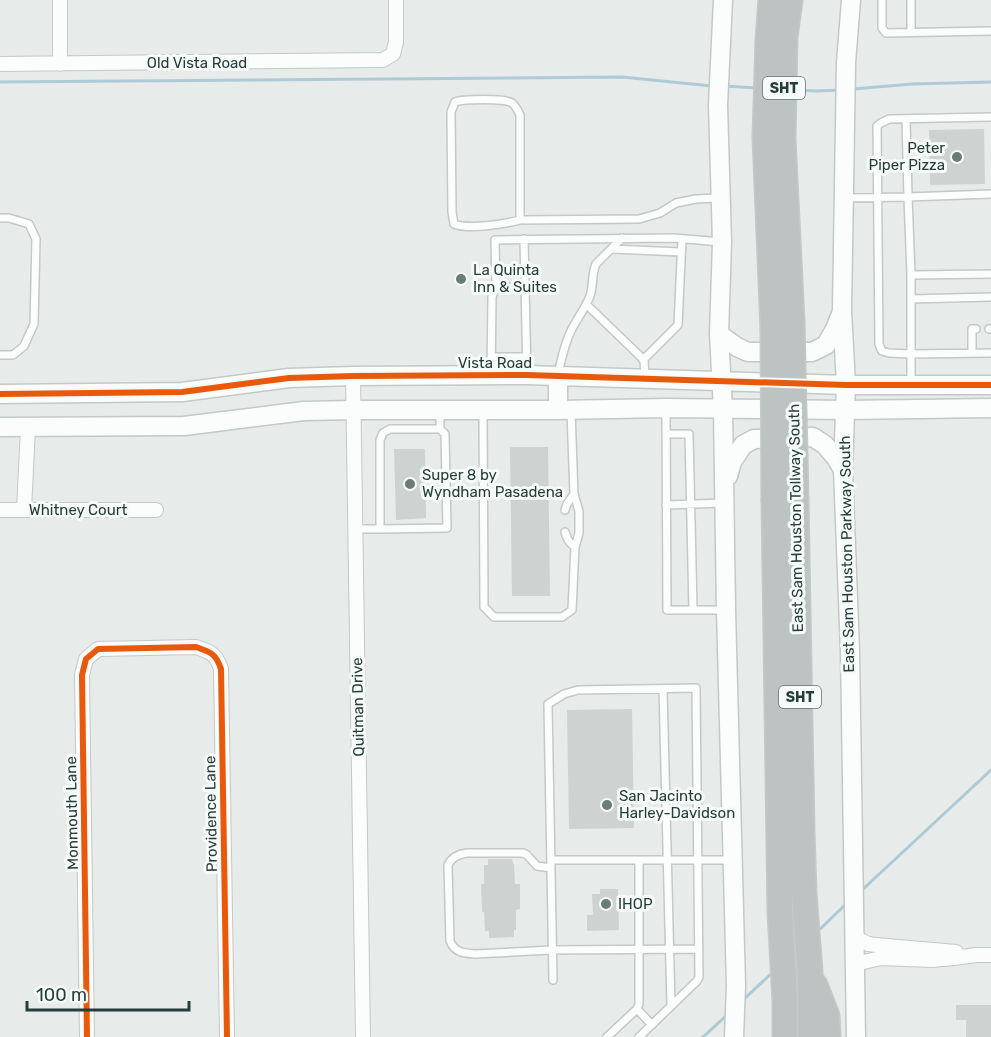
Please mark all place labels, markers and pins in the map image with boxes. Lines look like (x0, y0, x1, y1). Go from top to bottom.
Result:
place label: Peter Piper Pizza (869, 139, 945, 174)
marker: Peter Piper Pizza (950, 150, 964, 164)
place label: La Quinta Inn & Suites (473, 261, 557, 296)
marker: La Quinta Inn & Suites (454, 272, 468, 286)
place label: Super 8 by Wyndham Pasadena (422, 466, 563, 501)
marker: Super 8 by Wyndham Pasadena (403, 477, 417, 491)
place label: San Jacinto Harley-Davidson (619, 787, 735, 822)
marker: San Jacinto Harley-Davidson (600, 798, 614, 812)
place label: IHOP (618, 895, 653, 913)
marker: IHOP (599, 897, 613, 911)

